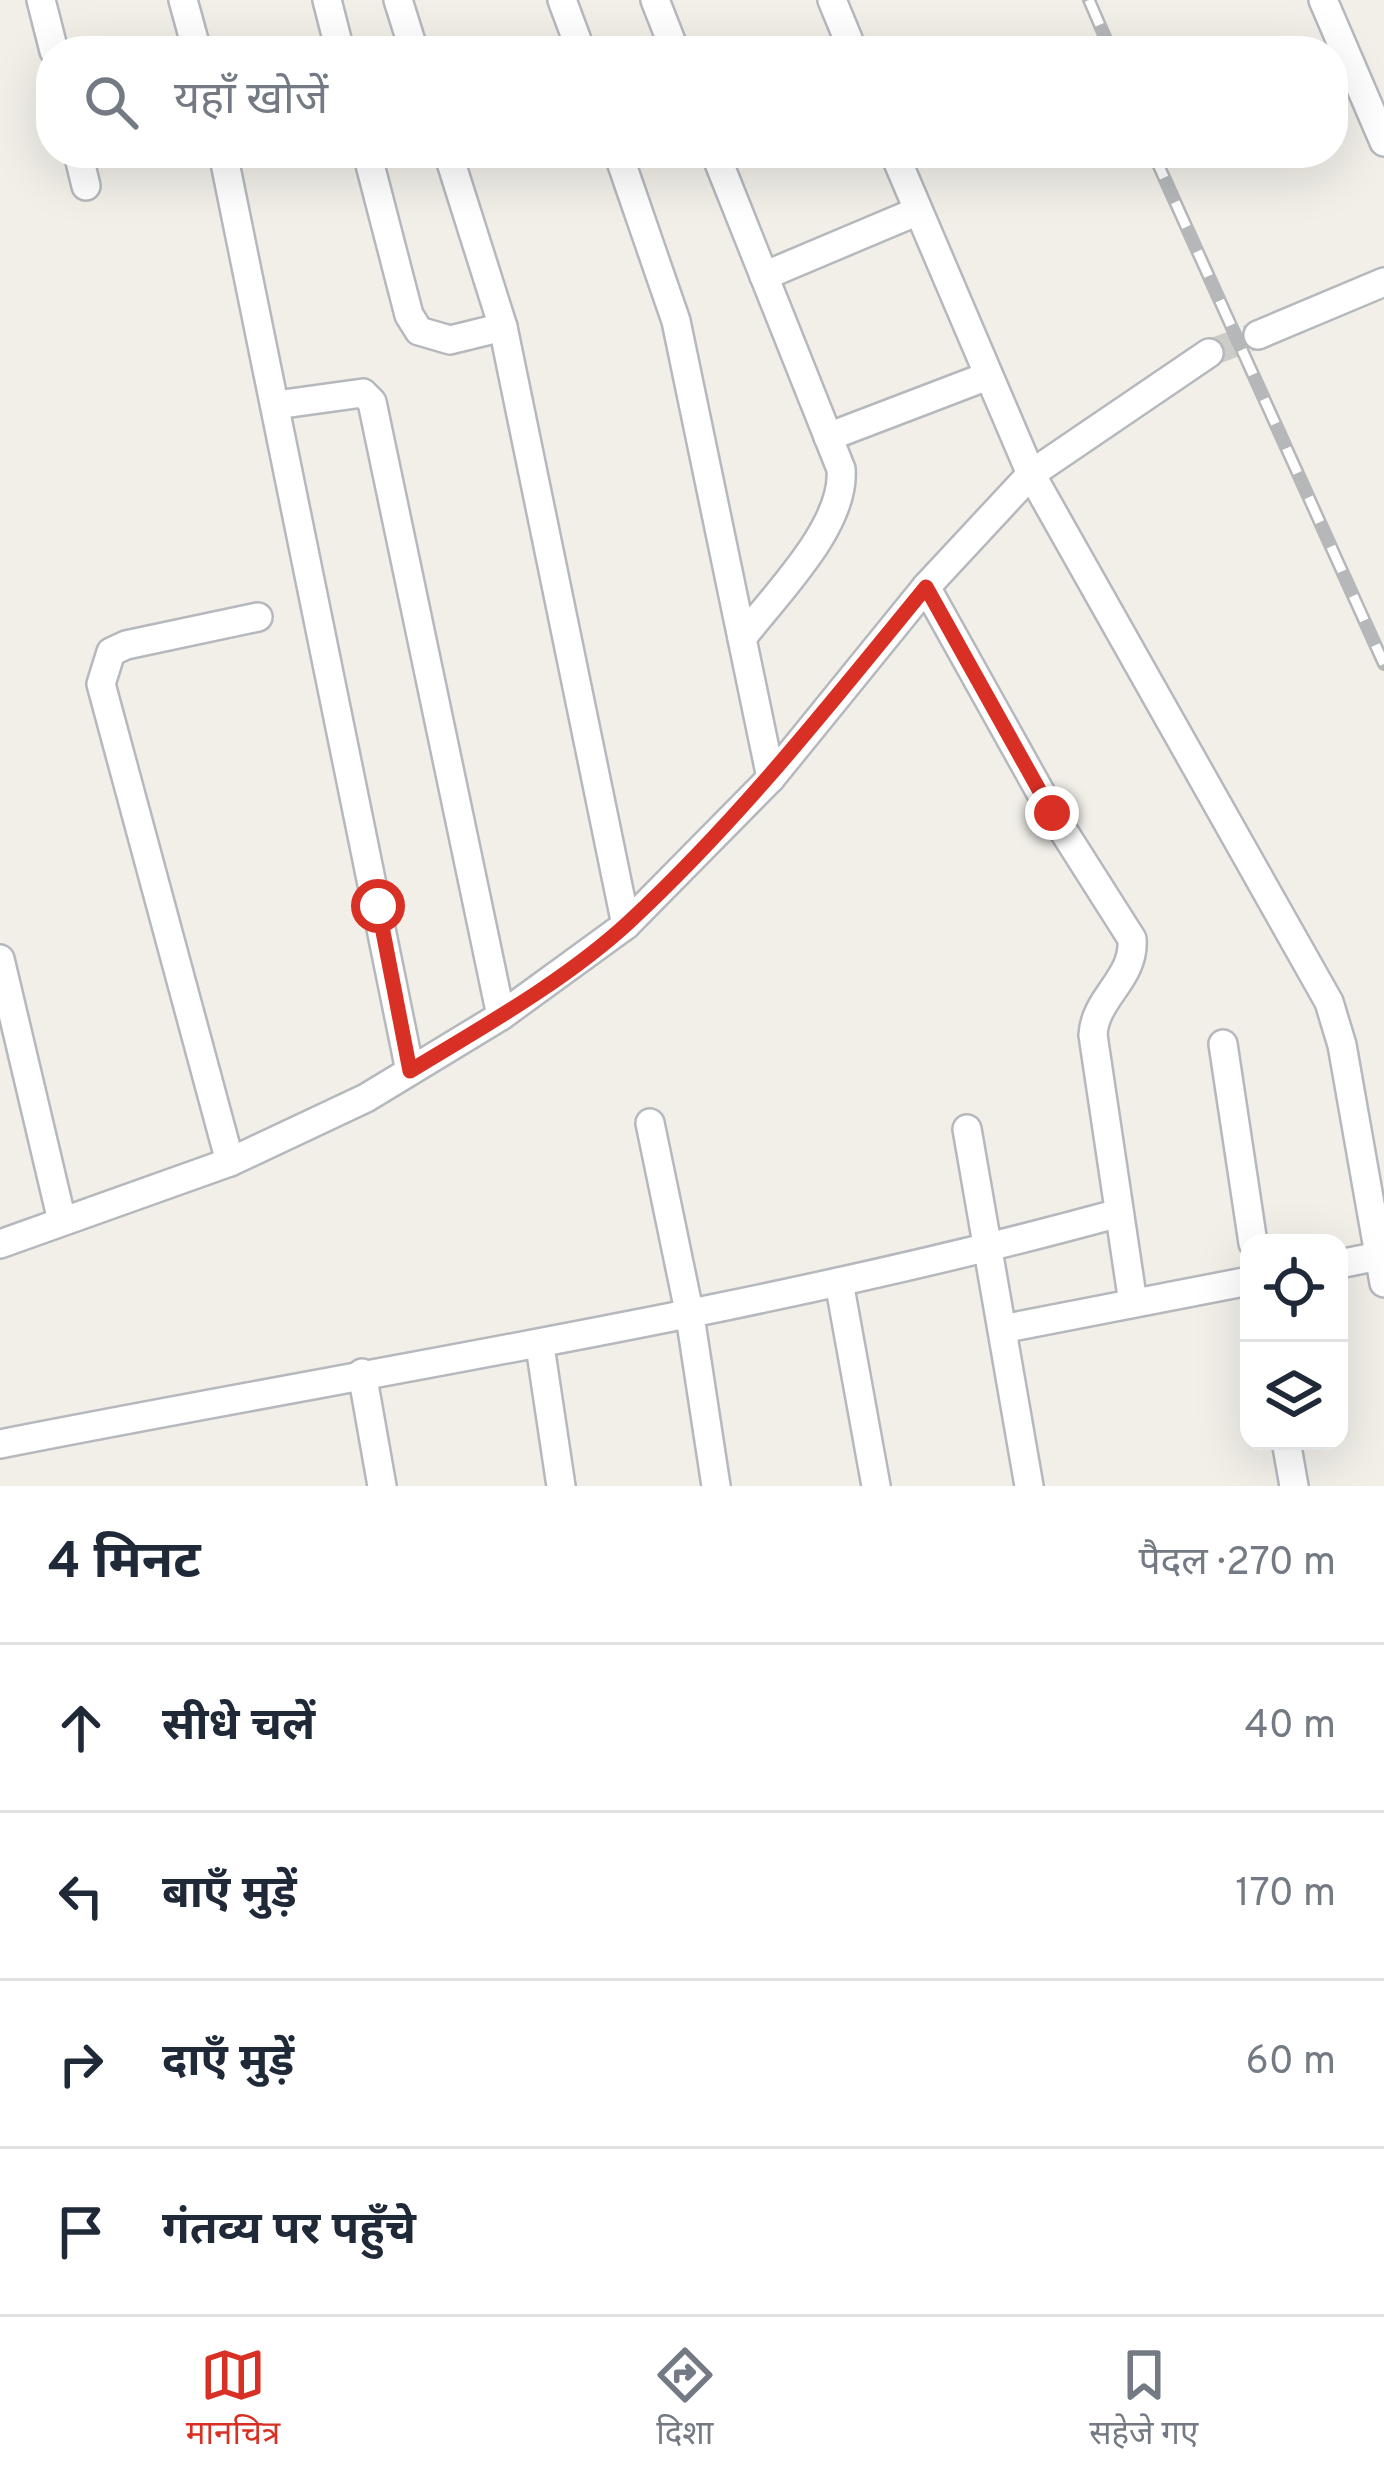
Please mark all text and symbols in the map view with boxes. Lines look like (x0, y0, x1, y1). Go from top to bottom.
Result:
search box (36, 36, 1348, 168)
icon: search (78, 69, 144, 135)
text: यहाँ खोजें (174, 73, 328, 130)
route end (1025, 786, 1079, 840)
route start (351, 879, 405, 933)
map controls (1240, 1234, 1348, 1450)
button: locate (1240, 1234, 1348, 1342)
button: layers (1240, 1342, 1348, 1450)
text: 4 मिनट (48, 1532, 201, 1597)
text: पैदल · 270 m (1138, 1540, 1336, 1589)
icon: ahead (48, 1695, 114, 1761)
text: सीधे चलें (162, 1699, 315, 1756)
text: 40 m (1245, 1703, 1336, 1752)
icon: left (48, 1863, 114, 1929)
text: बाएँ मुड़ें (162, 1867, 297, 1924)
text: 170 m (1235, 1871, 1336, 1920)
icon: right (48, 2031, 114, 2097)
text: दाएँ मुड़ें (162, 2035, 294, 2092)
text: 60 m (1245, 2039, 1336, 2088)
icon: arrive (48, 2199, 114, 2265)
text: गंतव्य पर पहुँचे (162, 2203, 416, 2260)
tab: मानचित्र (186, 2342, 280, 2457)
tab: दिशा (652, 2342, 718, 2457)
tab: सहेजे गए (1089, 2342, 1198, 2457)

